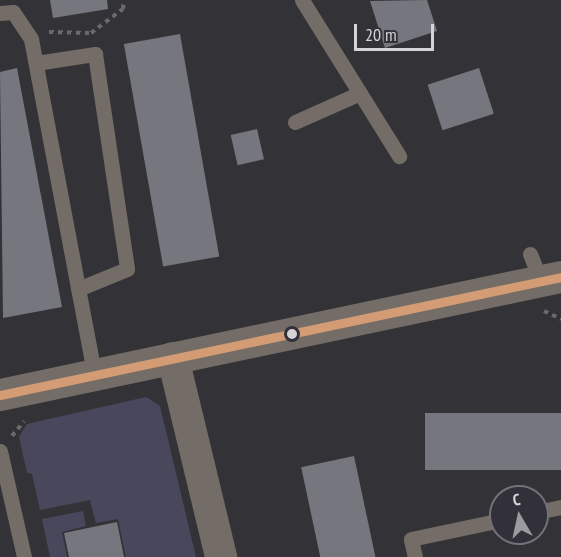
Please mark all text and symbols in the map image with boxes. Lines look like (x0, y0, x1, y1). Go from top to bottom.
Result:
scale bar (357, 12, 436, 50)
text: 20 m (365, 23, 397, 46)
unlabelled marker (286, 328, 298, 340)
north arrow (489, 485, 549, 545)
text: С (511, 489, 522, 510)

